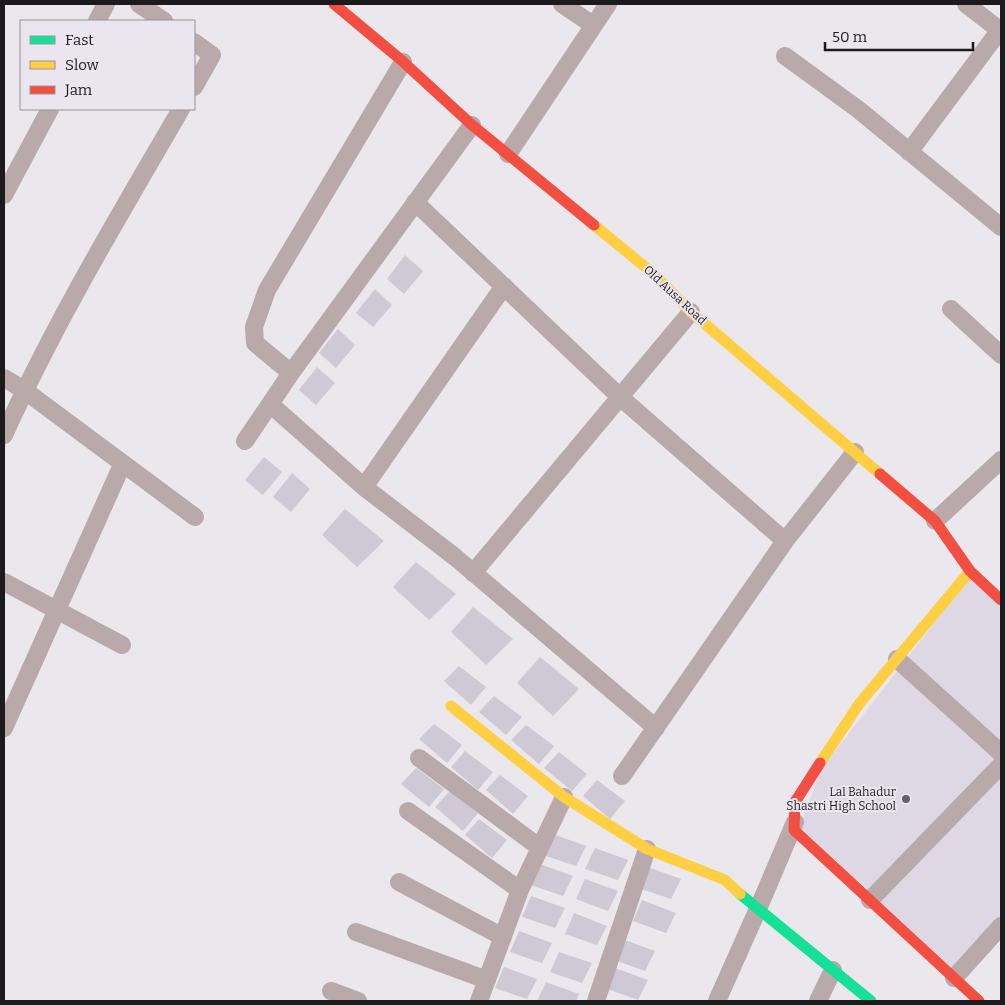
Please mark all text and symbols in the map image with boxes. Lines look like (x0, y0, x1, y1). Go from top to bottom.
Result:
legend (20, 20, 195, 110)
scale bar (825, 20, 972, 52)
text: 50 m (832, 28, 868, 46)
text: Fast (65, 31, 94, 49)
text: Slow (65, 56, 100, 74)
text: Jam (64, 81, 93, 99)
street label: Old Ausa Road (641, 262, 709, 328)
place label: Lal Bahadur Shastri High School (786, 785, 897, 813)
marker: Lal Bahadur Shastri High School (900, 793, 912, 805)

